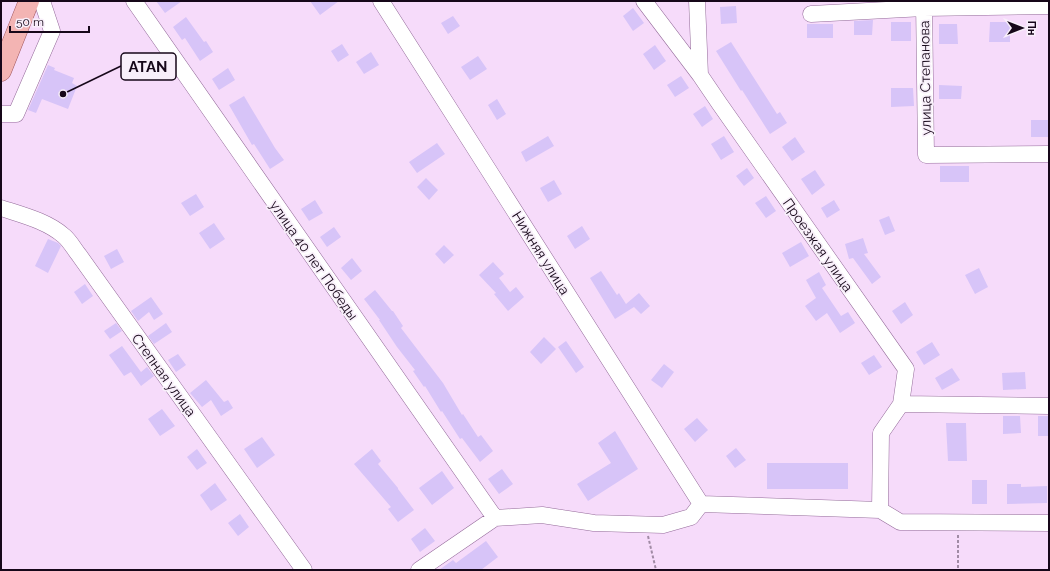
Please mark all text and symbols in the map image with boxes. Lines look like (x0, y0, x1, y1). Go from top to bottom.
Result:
scale bar (10, 8, 89, 34)
north arrow (1002, 8, 1042, 48)
text: 50 m (16, 15, 44, 29)
street label: улица Степанова (916, 20, 934, 136)
text: Пн (1025, 21, 1038, 35)
callout: ATAN (121, 53, 176, 80)
text: ATAN (129, 58, 167, 76)
street label: Проезжая улица (780, 195, 856, 295)
street label: улица 40 лет Победы (267, 197, 361, 323)
street label: Нижняя улица (509, 208, 573, 298)
street label: Степная улица (129, 331, 199, 419)

